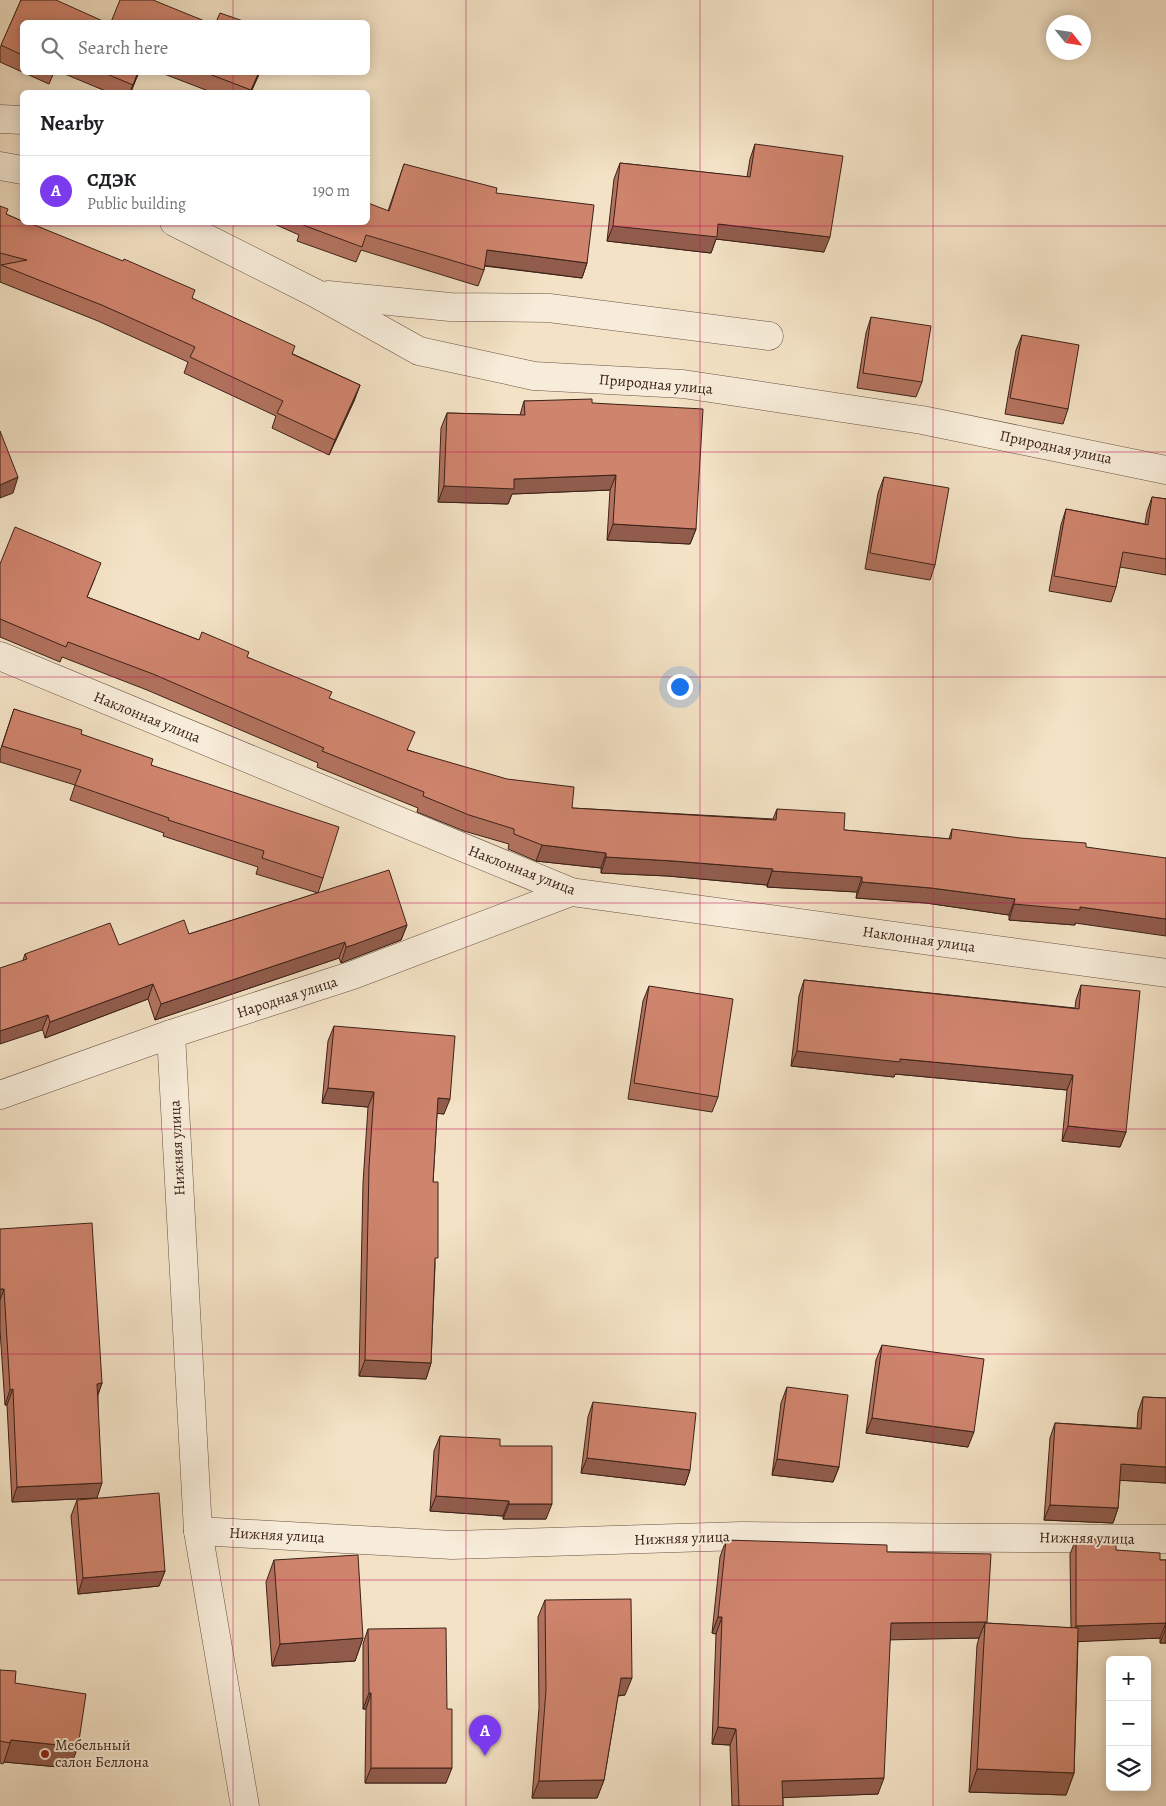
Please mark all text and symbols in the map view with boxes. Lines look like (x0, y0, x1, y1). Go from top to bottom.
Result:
north arrow (1046, 15, 1091, 60)
search box (20, 20, 370, 75)
icon: search (38, 34, 66, 62)
text: Search here (78, 35, 168, 61)
text: Nearby (40, 109, 103, 137)
text: СДЭК (87, 167, 136, 193)
text: A (51, 180, 61, 202)
text: 190 m (312, 180, 350, 202)
text: Public building (87, 193, 186, 215)
street label: Природная улица (598, 369, 714, 399)
street label: Природная улица (998, 425, 1114, 469)
your location (667, 674, 693, 700)
street label: Наклонная улица (91, 686, 204, 748)
street label: Наклонная улица (465, 840, 579, 900)
street label: Наклонная улица (861, 921, 977, 957)
street label: Народная улица (234, 971, 340, 1023)
street label: Нижняя улица (165, 1100, 189, 1196)
street label: Нижняя улица (229, 1523, 325, 1547)
street label: Нижняя улица (634, 1526, 730, 1550)
street label: Нижняя улица (1039, 1527, 1135, 1549)
map controls (1106, 1656, 1151, 1791)
button: + (1106, 1656, 1151, 1701)
button: − (1106, 1701, 1151, 1746)
pin: A (469, 1715, 501, 1756)
place label: Мебельный салон Беллона (55, 1735, 149, 1772)
button: layers (1106, 1746, 1151, 1791)
marker: Мебельный салон Беллона (39, 1748, 51, 1760)

